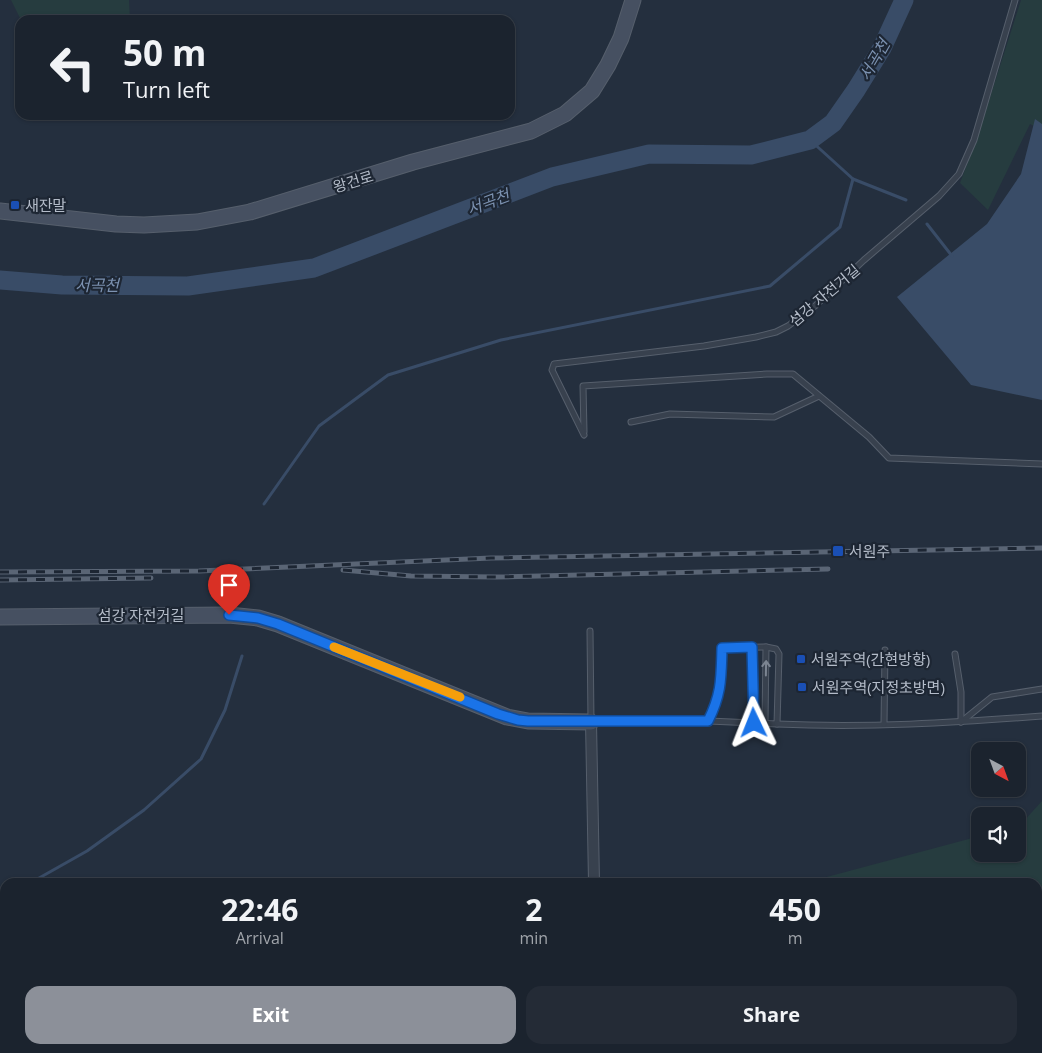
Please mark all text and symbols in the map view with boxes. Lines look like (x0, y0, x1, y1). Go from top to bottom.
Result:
text: 50 m (123, 29, 206, 76)
water label: 서곡천 (853, 33, 896, 85)
icon: left (40, 35, 105, 100)
text: Turn left (123, 74, 210, 104)
street label: 왕건로 (330, 165, 376, 197)
water label: 서곡천 (463, 183, 515, 220)
place label: 새잔말 (25, 195, 67, 215)
marker: 새잔말 (9, 199, 21, 211)
street label: 섬강 자전거길 (784, 259, 864, 331)
water label: 서곡천 (75, 274, 121, 296)
place label: 서원주 (849, 541, 890, 561)
marker: 서원주 (831, 544, 845, 558)
pin (208, 564, 250, 615)
icon: arrive (215, 571, 243, 599)
street label: 섬강 자전거길 (98, 605, 184, 625)
place label: 서원주역(간현방향) (811, 649, 930, 669)
marker: 서원주역(간현방향) (795, 653, 807, 665)
one-way arrow (761, 660, 771, 676)
place label: 서원주역(지정초방면) (812, 677, 945, 697)
marker: 서원주역(지정초방면) (796, 681, 808, 693)
position arrow (727, 696, 779, 748)
north arrow (971, 742, 1026, 798)
map controls (971, 742, 1026, 862)
button: sound (971, 807, 1026, 862)
text: 22:46 (221, 889, 298, 930)
text: 2 (525, 889, 542, 930)
text: 450 (769, 889, 821, 930)
text: Arrival (236, 927, 284, 949)
text: min (520, 927, 548, 949)
text: m (788, 927, 803, 949)
button: Exit (25, 986, 516, 1044)
button: Share (526, 986, 1017, 1044)

